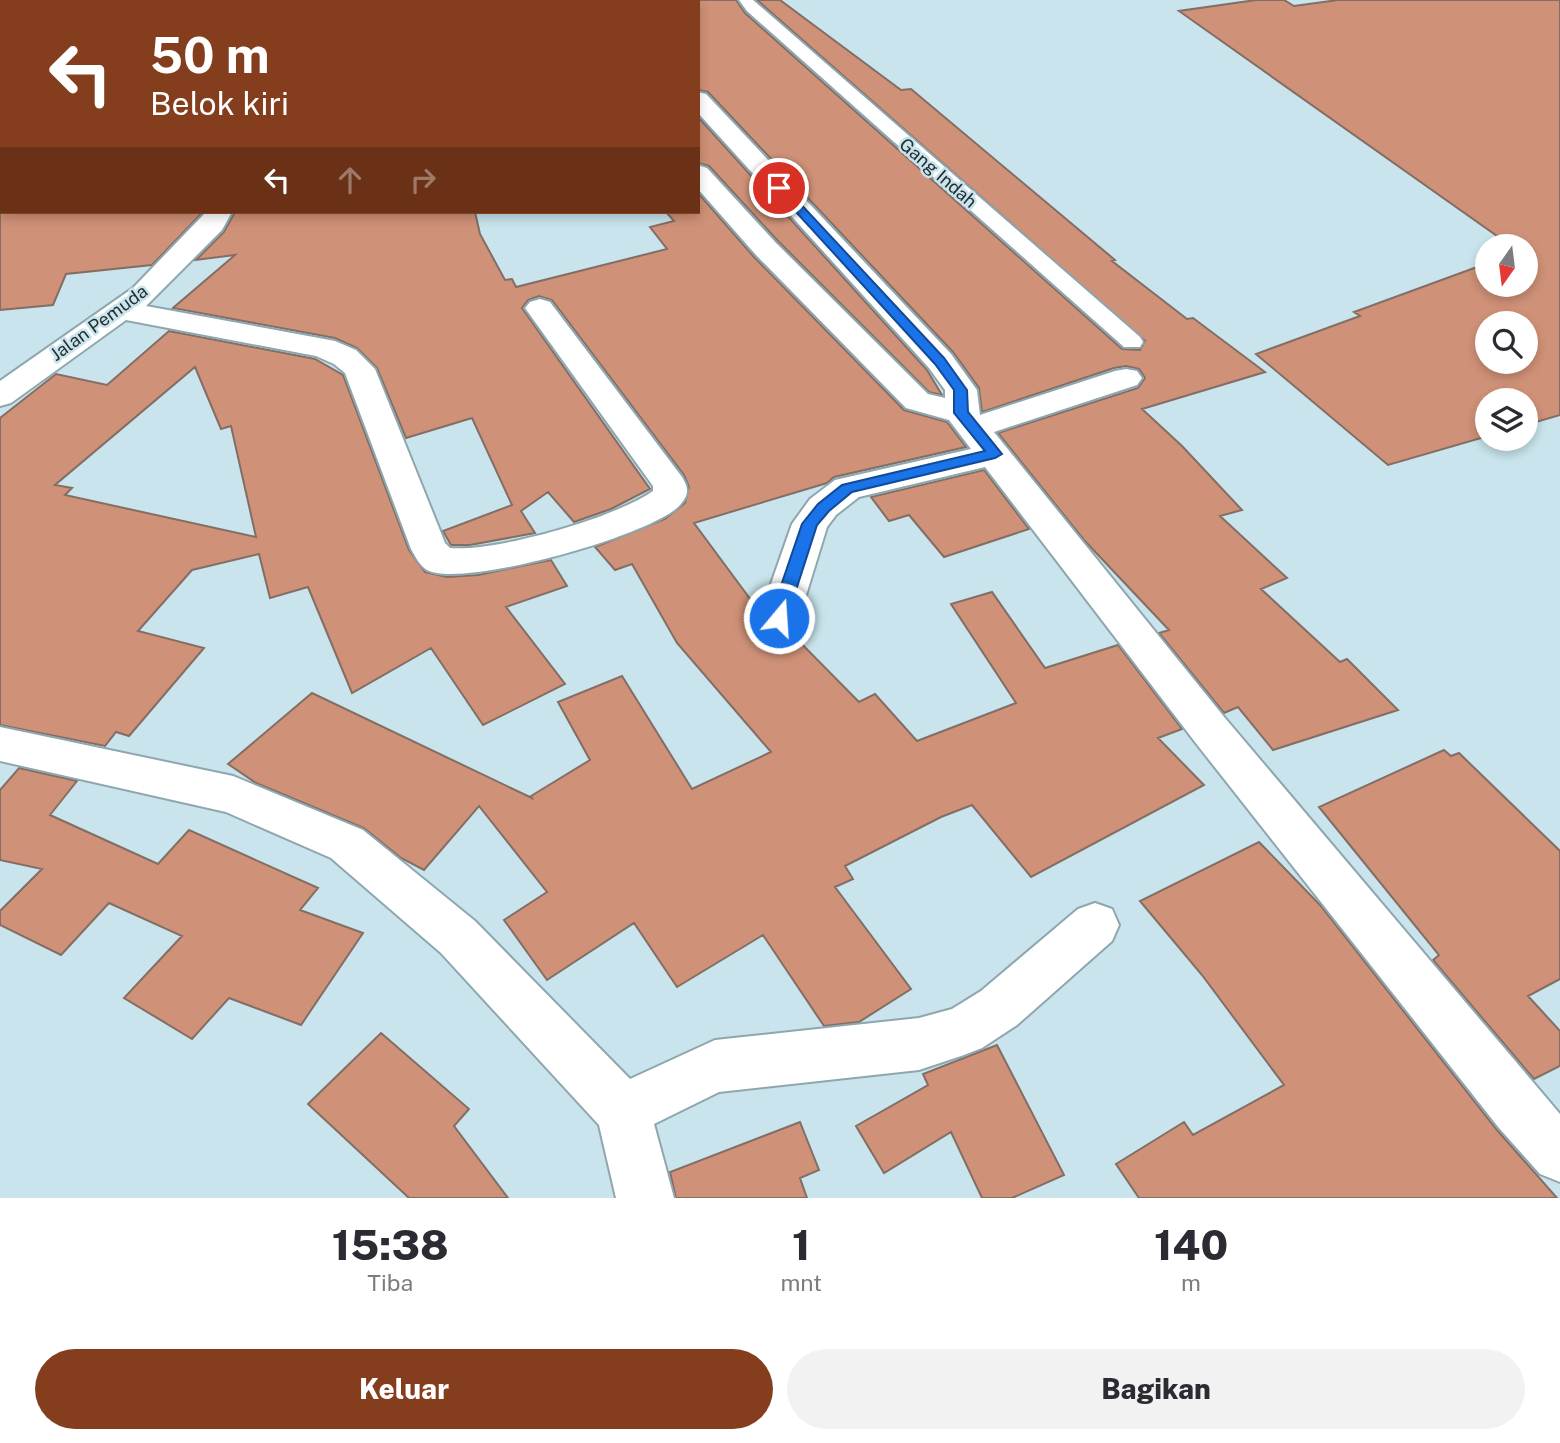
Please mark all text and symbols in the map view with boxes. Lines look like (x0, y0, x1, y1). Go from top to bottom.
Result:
text: 50 m (150, 26, 270, 84)
icon: left (35, 28, 126, 119)
text: Belok kiri (150, 85, 289, 122)
street label: Gang Indah (895, 133, 981, 212)
pin (749, 158, 809, 218)
icon: left (258, 161, 296, 199)
icon: ahead (331, 161, 369, 199)
icon: right (404, 161, 442, 199)
icon: arrive (760, 169, 798, 207)
north arrow (1475, 234, 1538, 298)
map controls (1475, 234, 1538, 451)
street label: Jalan Pemuda (46, 280, 151, 365)
button: search (1475, 311, 1538, 374)
button: layers (1475, 388, 1538, 451)
position arrow (742, 581, 816, 655)
text: 15:38 (332, 1220, 449, 1269)
text: 1 (792, 1220, 810, 1269)
text: 140 (1154, 1220, 1228, 1269)
text: Tiba (367, 1269, 413, 1296)
text: mnt (780, 1269, 822, 1296)
text: m (1181, 1269, 1201, 1296)
button: Keluar (35, 1349, 773, 1429)
button: Bagikan (787, 1349, 1525, 1429)

